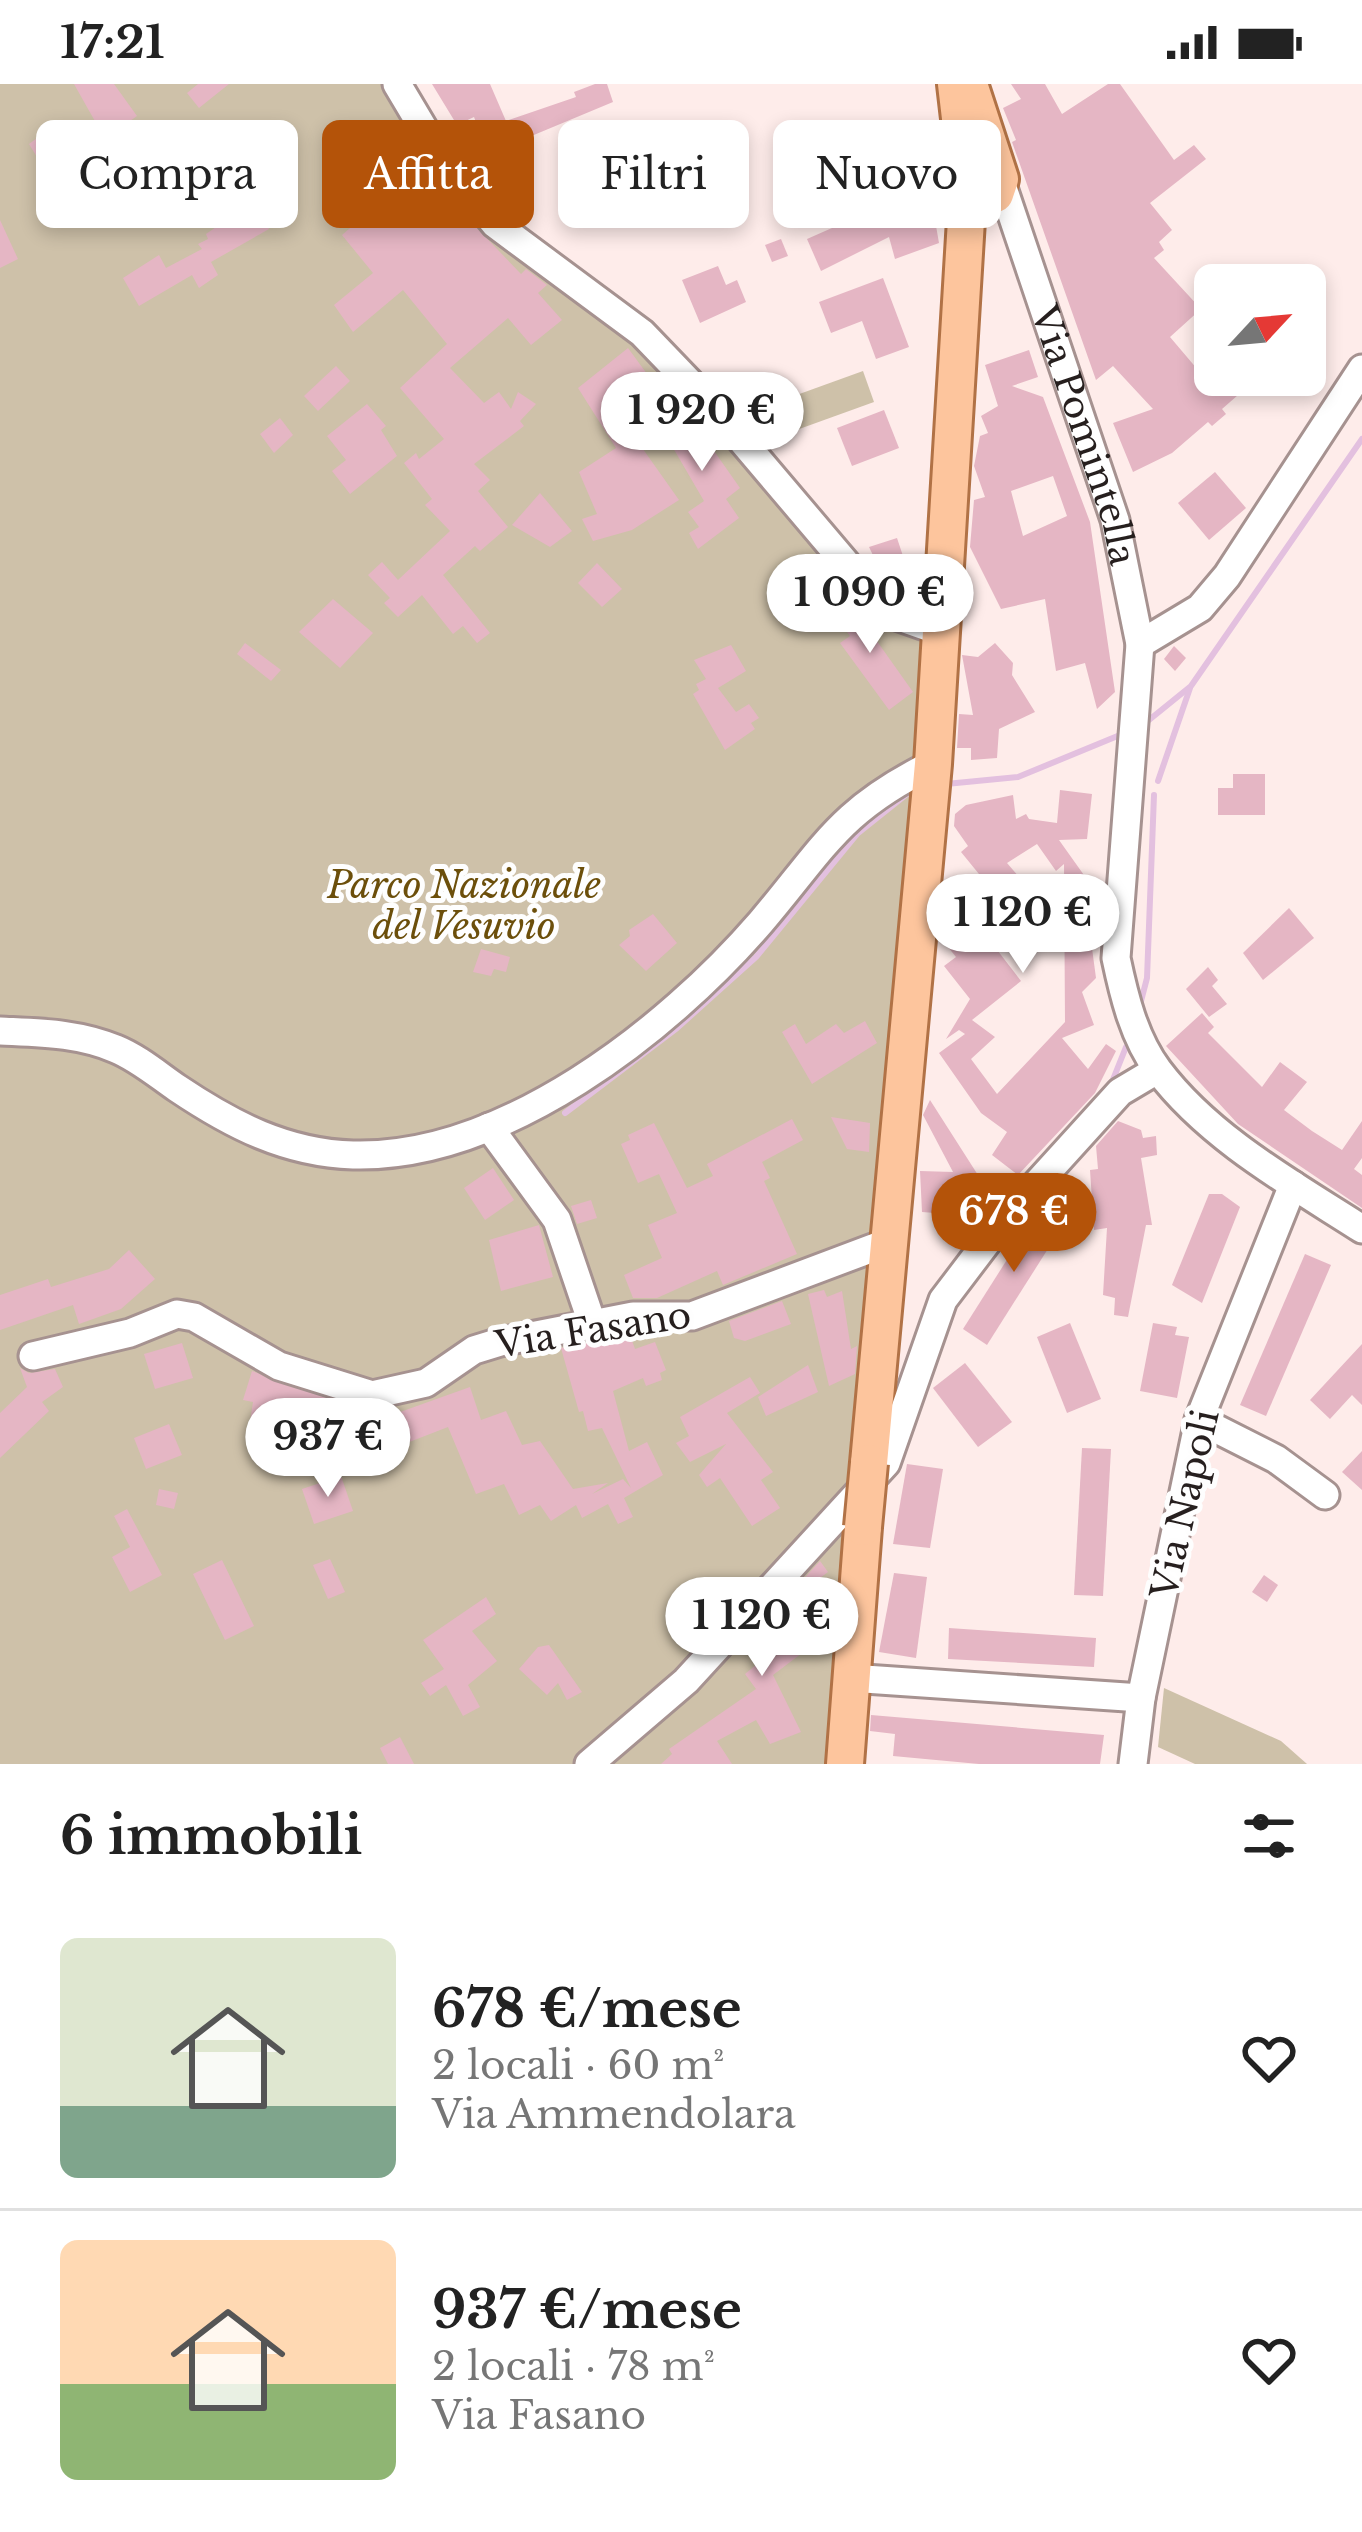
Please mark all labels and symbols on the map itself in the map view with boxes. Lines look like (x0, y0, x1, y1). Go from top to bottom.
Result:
north arrow (1194, 264, 1326, 396)
street label: Via Pomintella (1021, 298, 1146, 569)
pin: 1 920 € (591, 372, 813, 474)
pin: 1 090 € (759, 554, 981, 656)
park label: Parco Nazionale del Vesuvio (326, 863, 601, 949)
pin: 1 120 € (912, 874, 1134, 976)
pin: 678 € (930, 1173, 1098, 1275)
street label: Via Fasano (491, 1292, 694, 1368)
pin: 937 € (244, 1398, 412, 1500)
street label: Via Napoli (1141, 1405, 1229, 1604)
pin: 1 120 € (651, 1577, 873, 1679)

